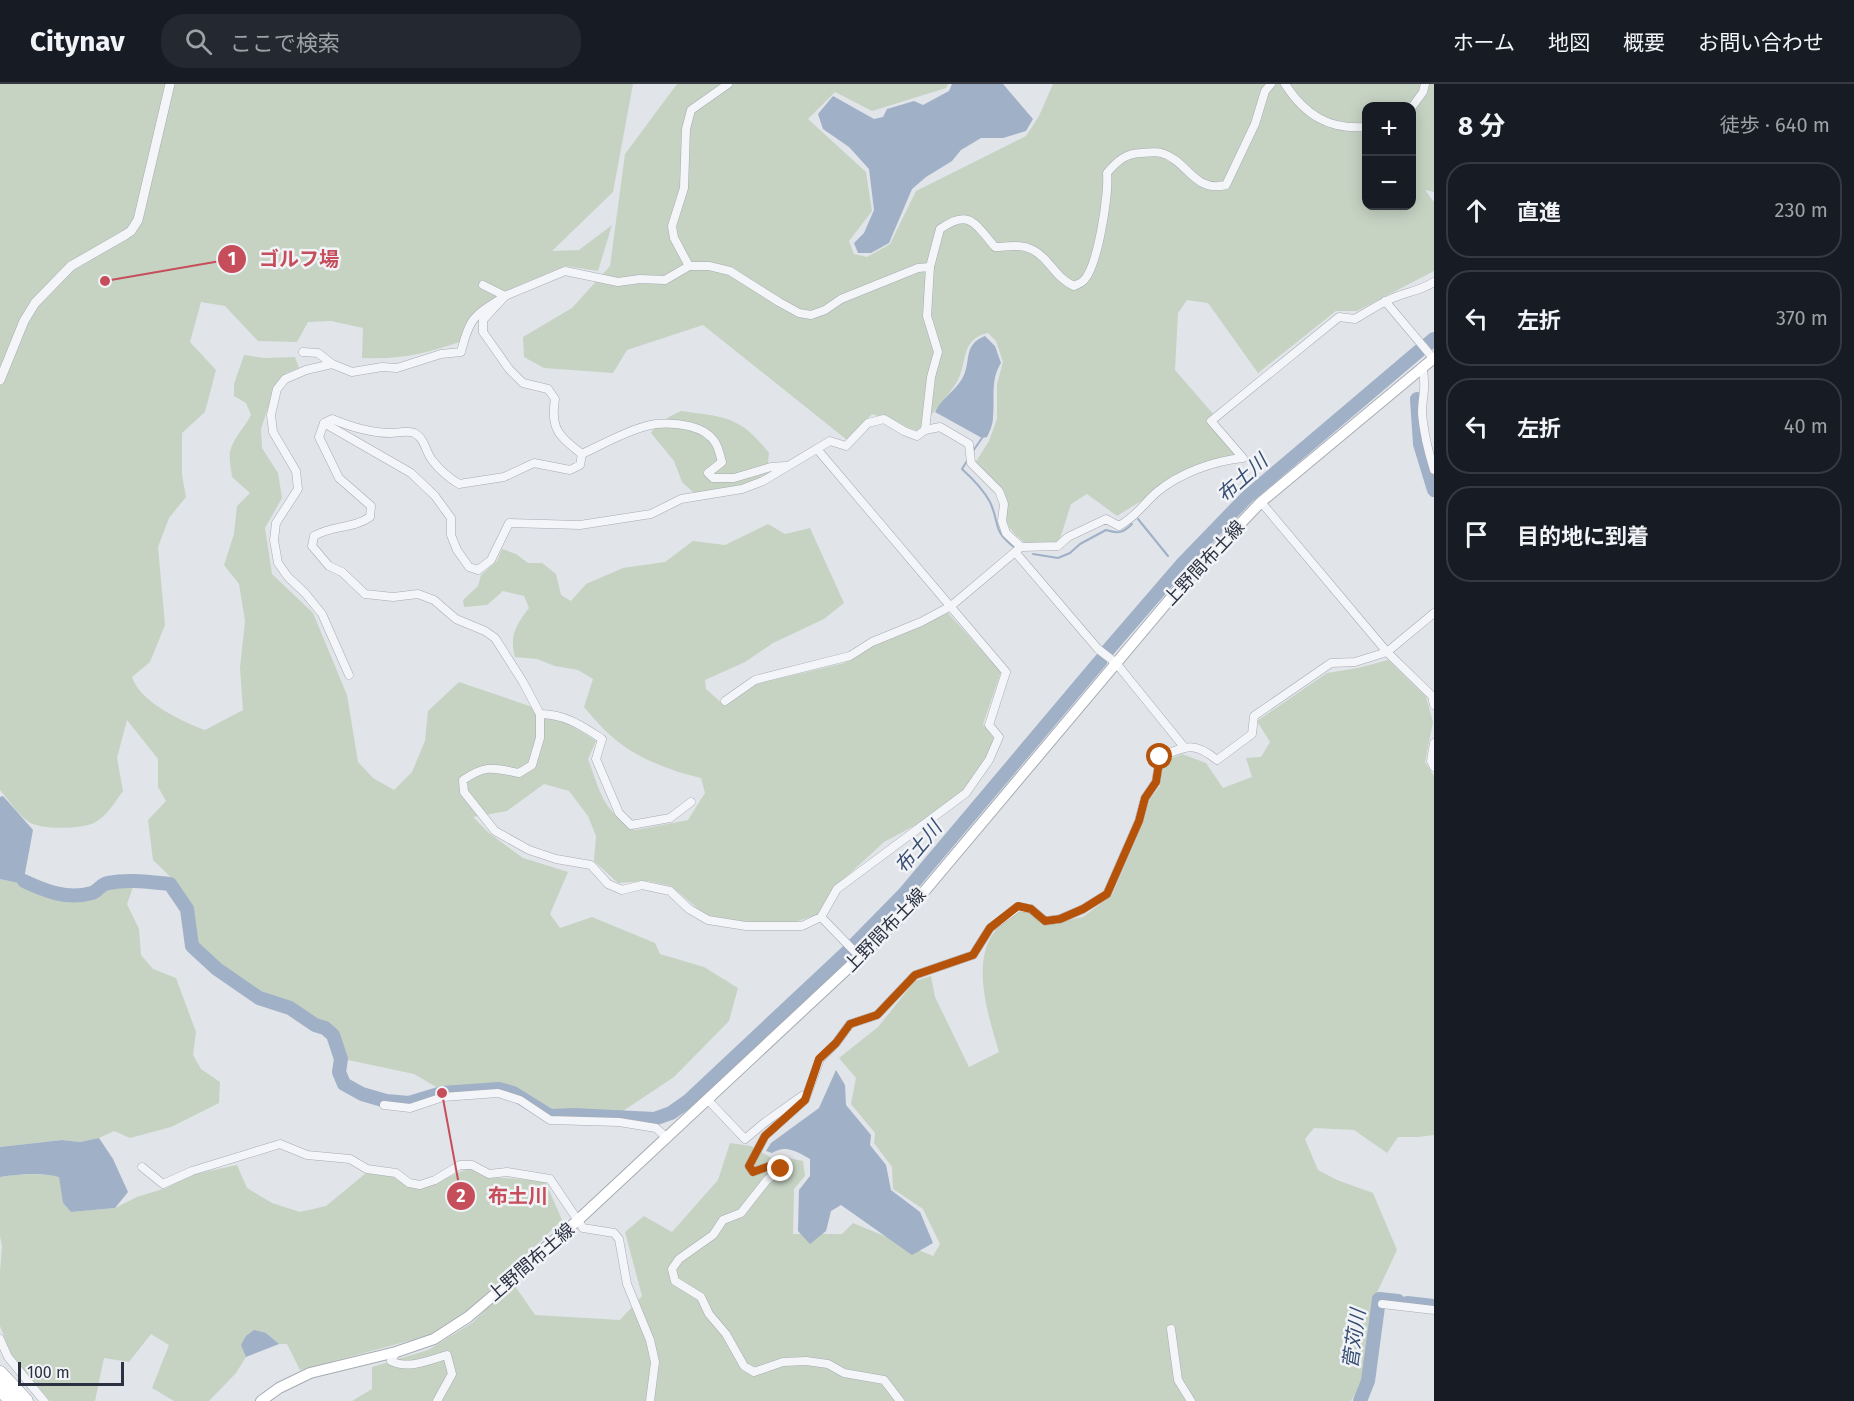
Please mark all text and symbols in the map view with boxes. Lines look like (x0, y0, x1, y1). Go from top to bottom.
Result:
search box (161, 14, 581, 68)
text: Citynav (30, 25, 125, 58)
icon: search (182, 25, 215, 58)
text: ここで検索 (230, 30, 340, 57)
text: ホーム (1453, 30, 1515, 56)
text: 地図 (1548, 30, 1590, 56)
text: 概要 (1623, 30, 1665, 56)
text: お問い合わせ (1698, 30, 1824, 56)
map controls (1362, 102, 1416, 210)
button: + (1362, 102, 1416, 156)
text: 8 分 (1458, 111, 1505, 142)
text: 徒歩 · 640 m (1720, 113, 1830, 137)
button: − (1362, 156, 1416, 210)
icon: ahead (1460, 194, 1493, 227)
text: 230 m (1775, 198, 1828, 222)
text: 直進 (1517, 199, 1561, 226)
callout: ゴルフ場 (217, 240, 351, 278)
text: ゴルフ場 (259, 247, 339, 271)
text: 1 (228, 248, 236, 270)
icon: left (1460, 302, 1493, 335)
text: 370 m (1776, 306, 1828, 330)
text: 左折 (1517, 307, 1561, 334)
icon: left (1460, 410, 1493, 443)
text: 40 m (1784, 414, 1828, 438)
text: 左折 (1517, 415, 1561, 442)
water label: 布土川 (1212, 448, 1274, 507)
street label: 上野間布土線 (1159, 516, 1249, 610)
icon: arrive (1460, 518, 1493, 551)
text: 目的地に到着 (1517, 523, 1649, 550)
route start (1146, 743, 1172, 769)
water label: 布土川 (890, 815, 948, 878)
street label: 上野間布土線 (840, 884, 930, 976)
route end (767, 1155, 793, 1181)
callout: 布土川 (446, 1177, 560, 1215)
text: 布土川 (488, 1184, 548, 1208)
text: 2 (456, 1185, 466, 1207)
street label: 上野間布土線 (483, 1218, 579, 1306)
water label: 菅苅川 (1338, 1306, 1370, 1370)
scale bar (18, 1359, 124, 1386)
text: 100 m (27, 1363, 70, 1382)

